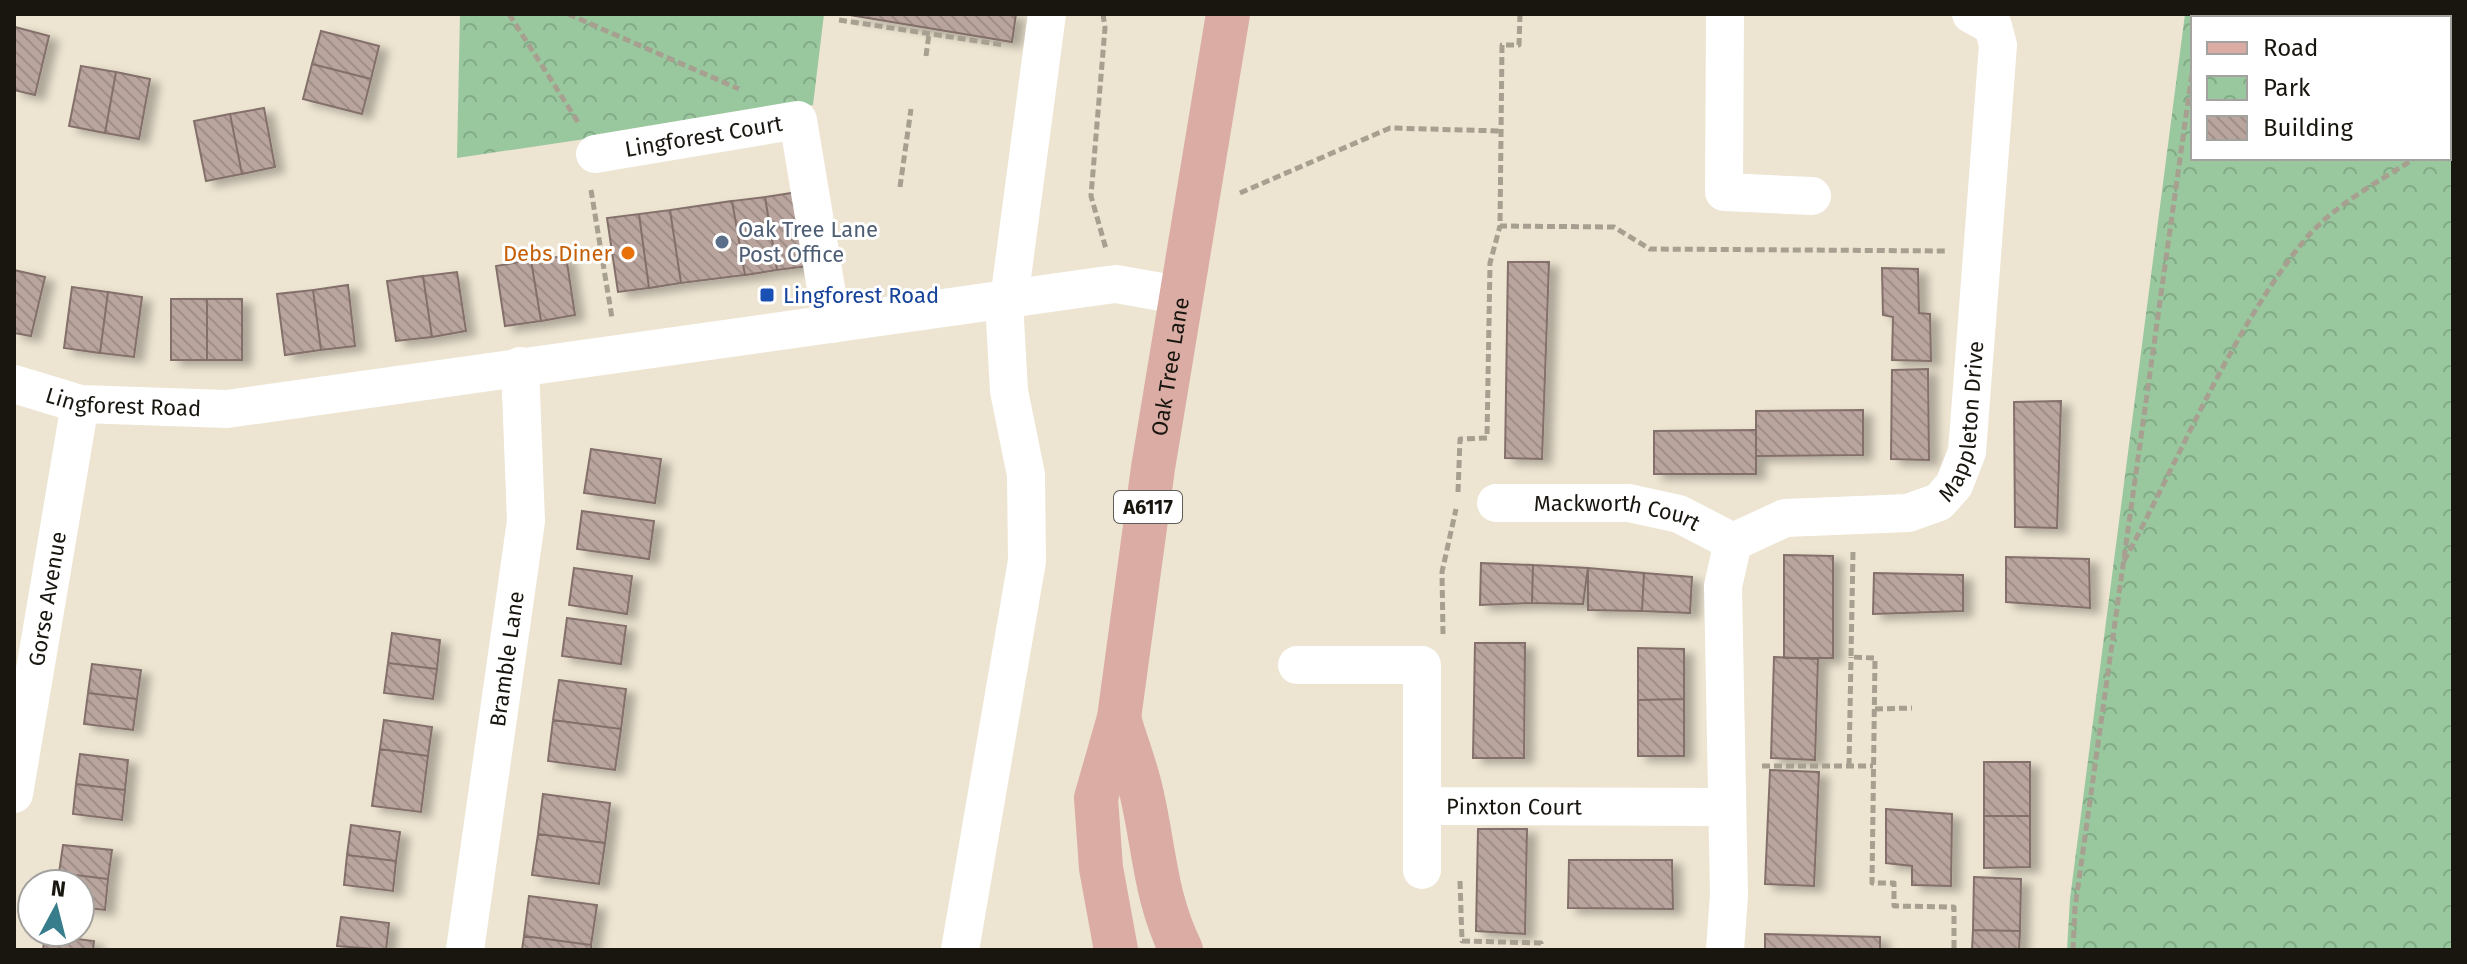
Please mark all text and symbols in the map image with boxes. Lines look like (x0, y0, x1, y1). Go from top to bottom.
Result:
legend (2191, 16, 2451, 160)
text: Road (2263, 34, 2318, 62)
text: Park (2263, 74, 2311, 102)
street label: Lingforest Court (623, 109, 784, 162)
text: Building (2263, 114, 2353, 142)
place label: Oak Tree Lane Post Office (738, 216, 878, 268)
marker: Oak Tree Lane Post Office (713, 233, 731, 251)
place label: Debs Diner (503, 240, 613, 267)
marker: Debs Diner (619, 244, 637, 262)
place label: Lingforest Road (783, 282, 939, 309)
marker: Lingforest Road (758, 286, 776, 304)
street label: Oak Tree Lane (1145, 295, 1195, 438)
street label: Mappleton Drive (1932, 340, 1989, 507)
street label: Lingforest Road (43, 381, 202, 422)
street label: Mackworth Court (1534, 490, 1705, 536)
road number: A6117 (1114, 491, 1182, 523)
street label: Gorse Avenue (22, 529, 72, 668)
street label: Bramble Lane (483, 589, 529, 729)
street label: Pinxton Court (1446, 793, 1582, 820)
north arrow (16, 868, 96, 948)
text: N (49, 874, 67, 903)

